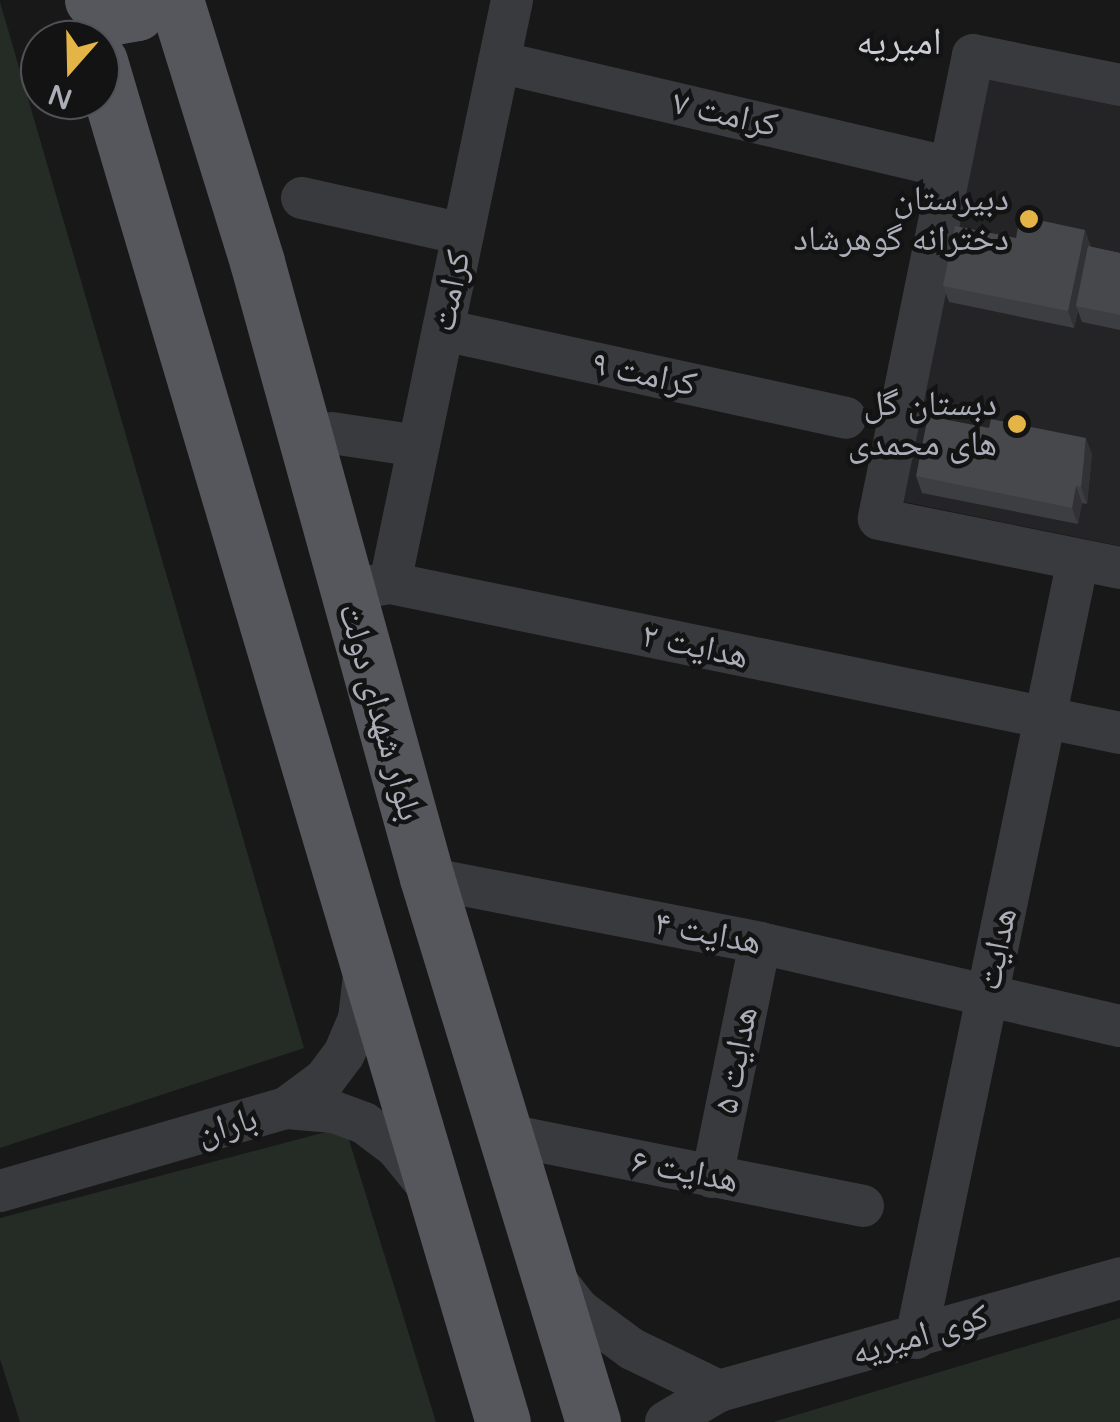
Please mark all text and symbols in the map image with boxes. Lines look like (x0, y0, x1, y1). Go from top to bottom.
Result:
north arrow (20, 20, 120, 120)
district label: امیریه (856, 20, 942, 66)
text: N (44, 76, 77, 116)
street label: کرامت ۷ (668, 82, 782, 146)
place label: دبیرستان دخترانه گوهرشاد (793, 178, 1009, 260)
marker: دبیرستان دخترانه گوهرشاد (1018, 208, 1040, 230)
street label: کرامت (422, 247, 480, 335)
street label: کرامت ۹ (588, 342, 700, 406)
place label: دبستان گل های محمدی (848, 383, 997, 465)
marker: دبستان گل های محمدی (1006, 413, 1028, 435)
street label: بلوار شهدای دولت (329, 598, 431, 826)
street label: هدایت ۲ (638, 614, 752, 678)
street label: هدایت ۴ (651, 902, 765, 964)
street label: هدایت (968, 904, 1026, 994)
street label: هدایت ۵ (705, 1003, 767, 1117)
street label: باران (192, 1097, 262, 1155)
street label: هدایت ۶ (628, 1140, 742, 1202)
street label: کوی امیریه (847, 1295, 993, 1375)

